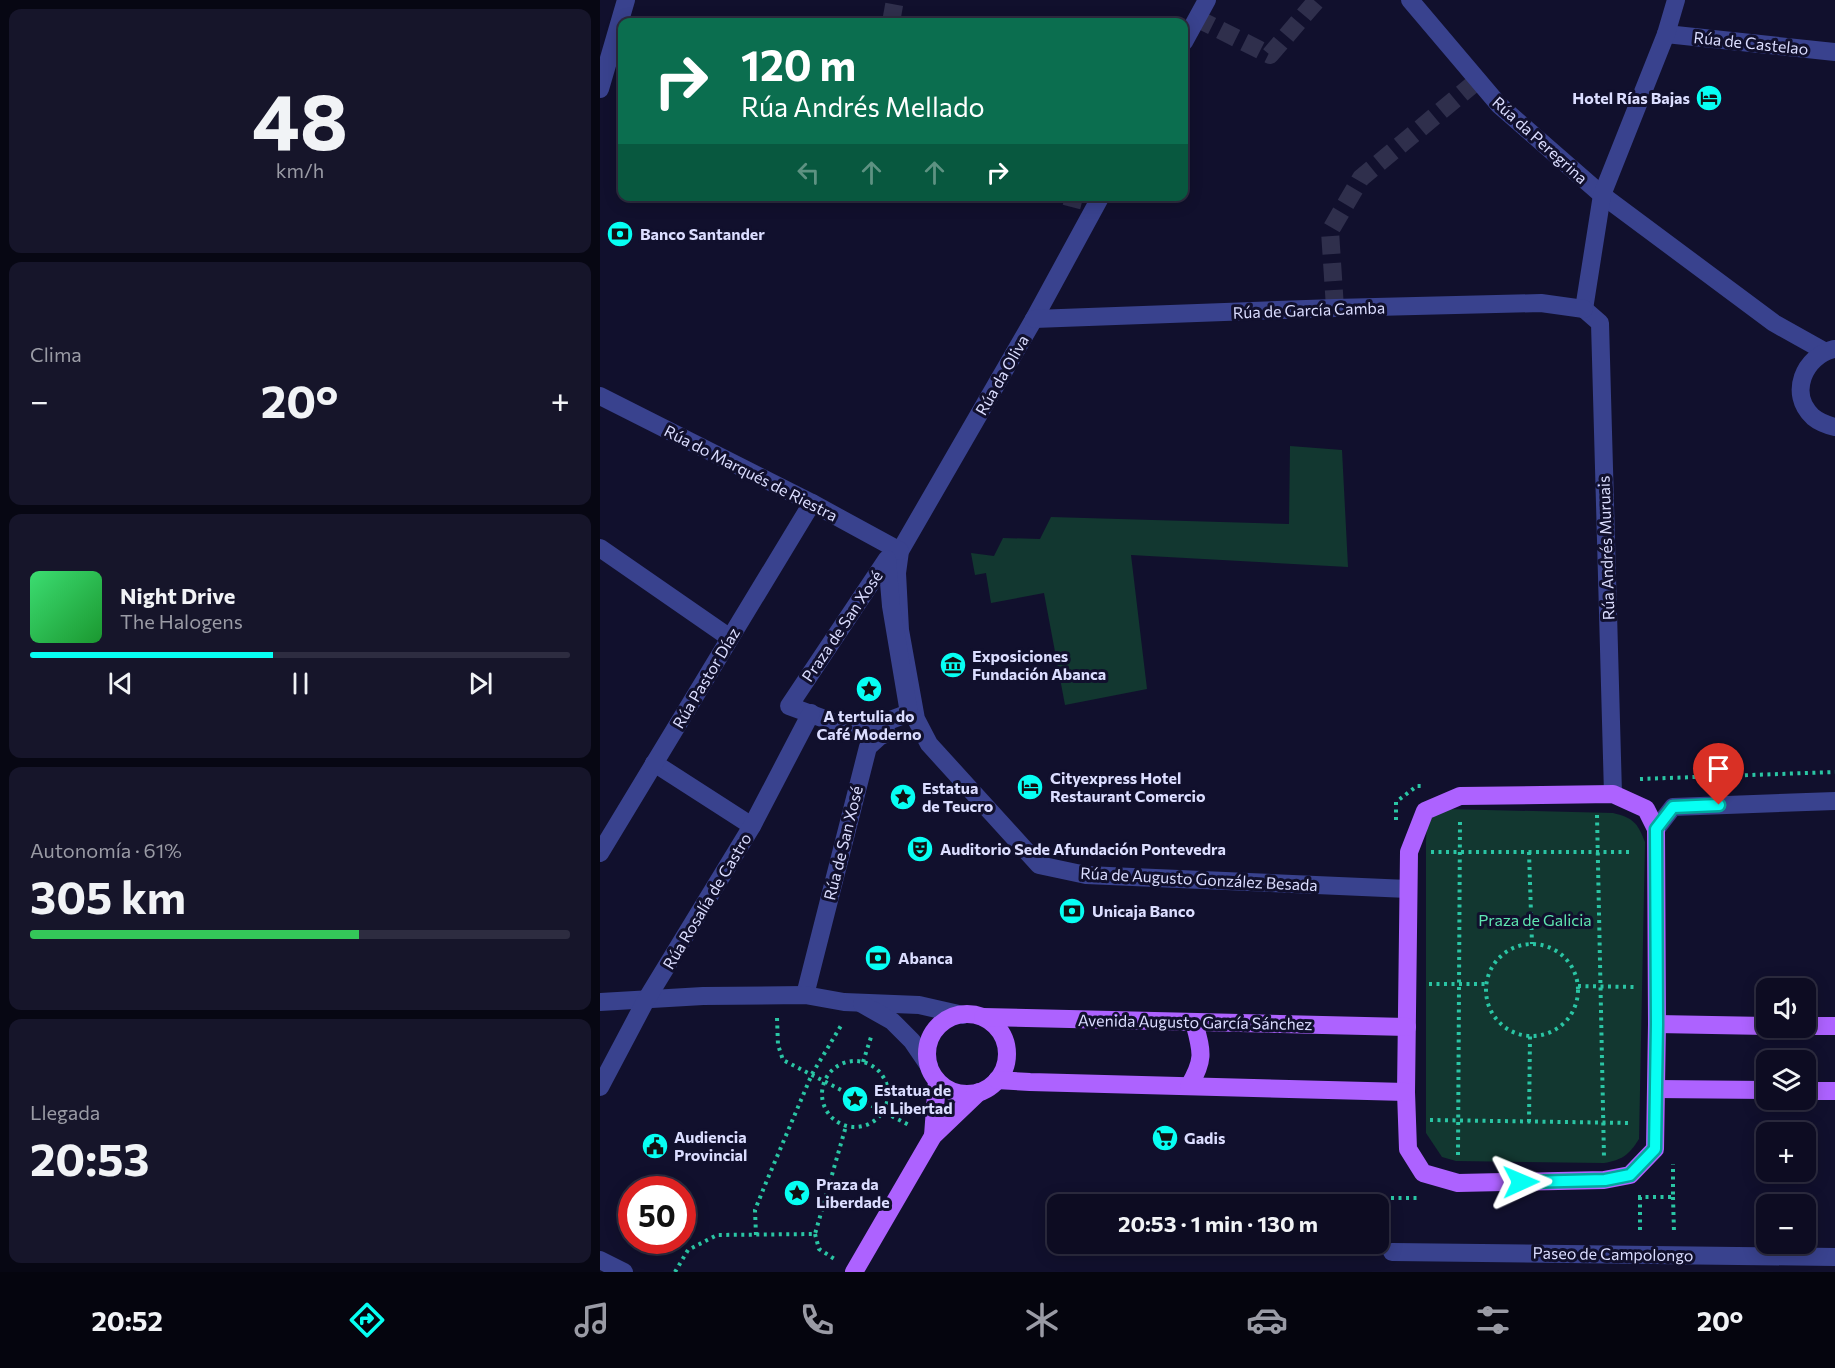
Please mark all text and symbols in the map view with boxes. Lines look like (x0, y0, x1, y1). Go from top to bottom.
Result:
street label: Rúa de Castelao (1693, 27, 1809, 58)
text: 120 m (741, 38, 856, 90)
icon: right (642, 42, 720, 120)
text: 48 (252, 71, 348, 166)
hotel icon: Hotel Rías Bajas (1694, 83, 1724, 113)
place label: Hotel Rías Bajas (1572, 88, 1690, 107)
text: Rúa Andrés Mellado (741, 90, 985, 123)
street label: Rúa da Peregrina (1489, 92, 1592, 187)
icon: left (792, 156, 825, 189)
icon: ahead (855, 156, 888, 189)
icon: ahead (918, 156, 951, 189)
icon: right (981, 156, 1014, 189)
text: km/h (276, 158, 324, 182)
bank icon: Banco Santander (605, 219, 635, 249)
place label: Banco Santander (640, 224, 765, 243)
street label: Rúa de García Camba (1232, 297, 1386, 322)
street label: Rúa da Oliva (971, 331, 1032, 418)
text: Clima (30, 342, 82, 366)
text: 20° (261, 372, 339, 427)
text: − (30, 379, 49, 420)
text: + (551, 379, 570, 420)
street label: Rúa do Marqués de Riestra (661, 421, 841, 525)
street label: Rúa Andrés Muruais (1593, 475, 1618, 621)
street label: Praza de San Xosé (797, 566, 886, 685)
text: Night Drive (120, 582, 235, 609)
text: The Halogens (120, 609, 243, 633)
street label: Rúa Pastor Díaz (668, 624, 743, 732)
place label: Exposiciones Fundación Abanca (972, 646, 1106, 683)
museum icon: Exposiciones Fundación Abanca (938, 650, 968, 680)
icon: previous (104, 667, 137, 700)
icon: pause (284, 667, 317, 700)
icon: next (464, 667, 497, 700)
place icon: A tertulia do Café Moderno (854, 674, 884, 704)
place label: A tertulia do Café Moderno (816, 706, 922, 743)
pin (1693, 743, 1744, 805)
icon: arrive (1702, 752, 1735, 785)
place label: Cityexpress Hotel Restaurant Comercio (1050, 768, 1206, 805)
hotel icon: Cityexpress Hotel Restaurant Comercio (1015, 772, 1045, 802)
place label: Estatua de Teucro (922, 778, 994, 815)
place icon: Estatua de Teucro (888, 782, 918, 812)
street label: Rúa de San Xosé (819, 784, 866, 902)
street label: Rúa Rosalía de Castro (658, 829, 755, 972)
theatre icon: Auditorio Sede Afundación Pontevedra (905, 834, 935, 864)
text: Autonomía · 61% (30, 838, 182, 862)
place label: Auditorio Sede Afundación Pontevedra (940, 839, 1226, 858)
street label: Rúa de Augusto González Besada (1080, 863, 1318, 894)
text: 305 km (30, 868, 186, 923)
bank icon: Unicaja Banco (1057, 896, 1087, 926)
place label: Unicaja Banco (1092, 901, 1196, 920)
park label: Praza de Galicia (1478, 910, 1592, 929)
bank icon: Abanca (863, 943, 893, 973)
place label: Abanca (898, 948, 953, 967)
map controls (1756, 978, 1816, 1254)
button: sound (1756, 978, 1816, 1038)
street label: Avenida Augusto García Sánchez (1078, 1010, 1312, 1033)
button: layers (1756, 1050, 1816, 1110)
place label: Estatua de la Libertad (874, 1080, 953, 1117)
place icon: Estatua de la Libertad (840, 1084, 870, 1114)
text: Llegada (30, 1100, 100, 1124)
button: + (1756, 1122, 1816, 1182)
supermarket icon: Gadis (1150, 1123, 1180, 1153)
place label: Audiencia Provincial (674, 1127, 747, 1164)
place label: Gadis (1184, 1128, 1225, 1147)
text: 20:53 (30, 1130, 150, 1185)
public building icon: Audiencia Provincial (640, 1131, 670, 1161)
position arrow (1489, 1150, 1553, 1214)
place label: Praza da Liberdade (816, 1174, 890, 1211)
speed limit sign: 50 (618, 1176, 696, 1254)
place icon: Praza da Liberdade (782, 1178, 812, 1208)
button: − (1756, 1194, 1816, 1254)
text: 20:53 · 1 min · 130 m (1118, 1210, 1318, 1237)
street label: Paseo de Campolongo (1533, 1243, 1693, 1264)
icon: directions (346, 1299, 388, 1341)
icon: music (571, 1299, 613, 1341)
icon: phone (796, 1299, 838, 1341)
icon: climate (1021, 1299, 1063, 1341)
icon: car (1246, 1299, 1288, 1341)
icon: filters (1472, 1299, 1514, 1341)
text: 20:52 (92, 1304, 163, 1337)
text: 20° (1697, 1304, 1743, 1337)

